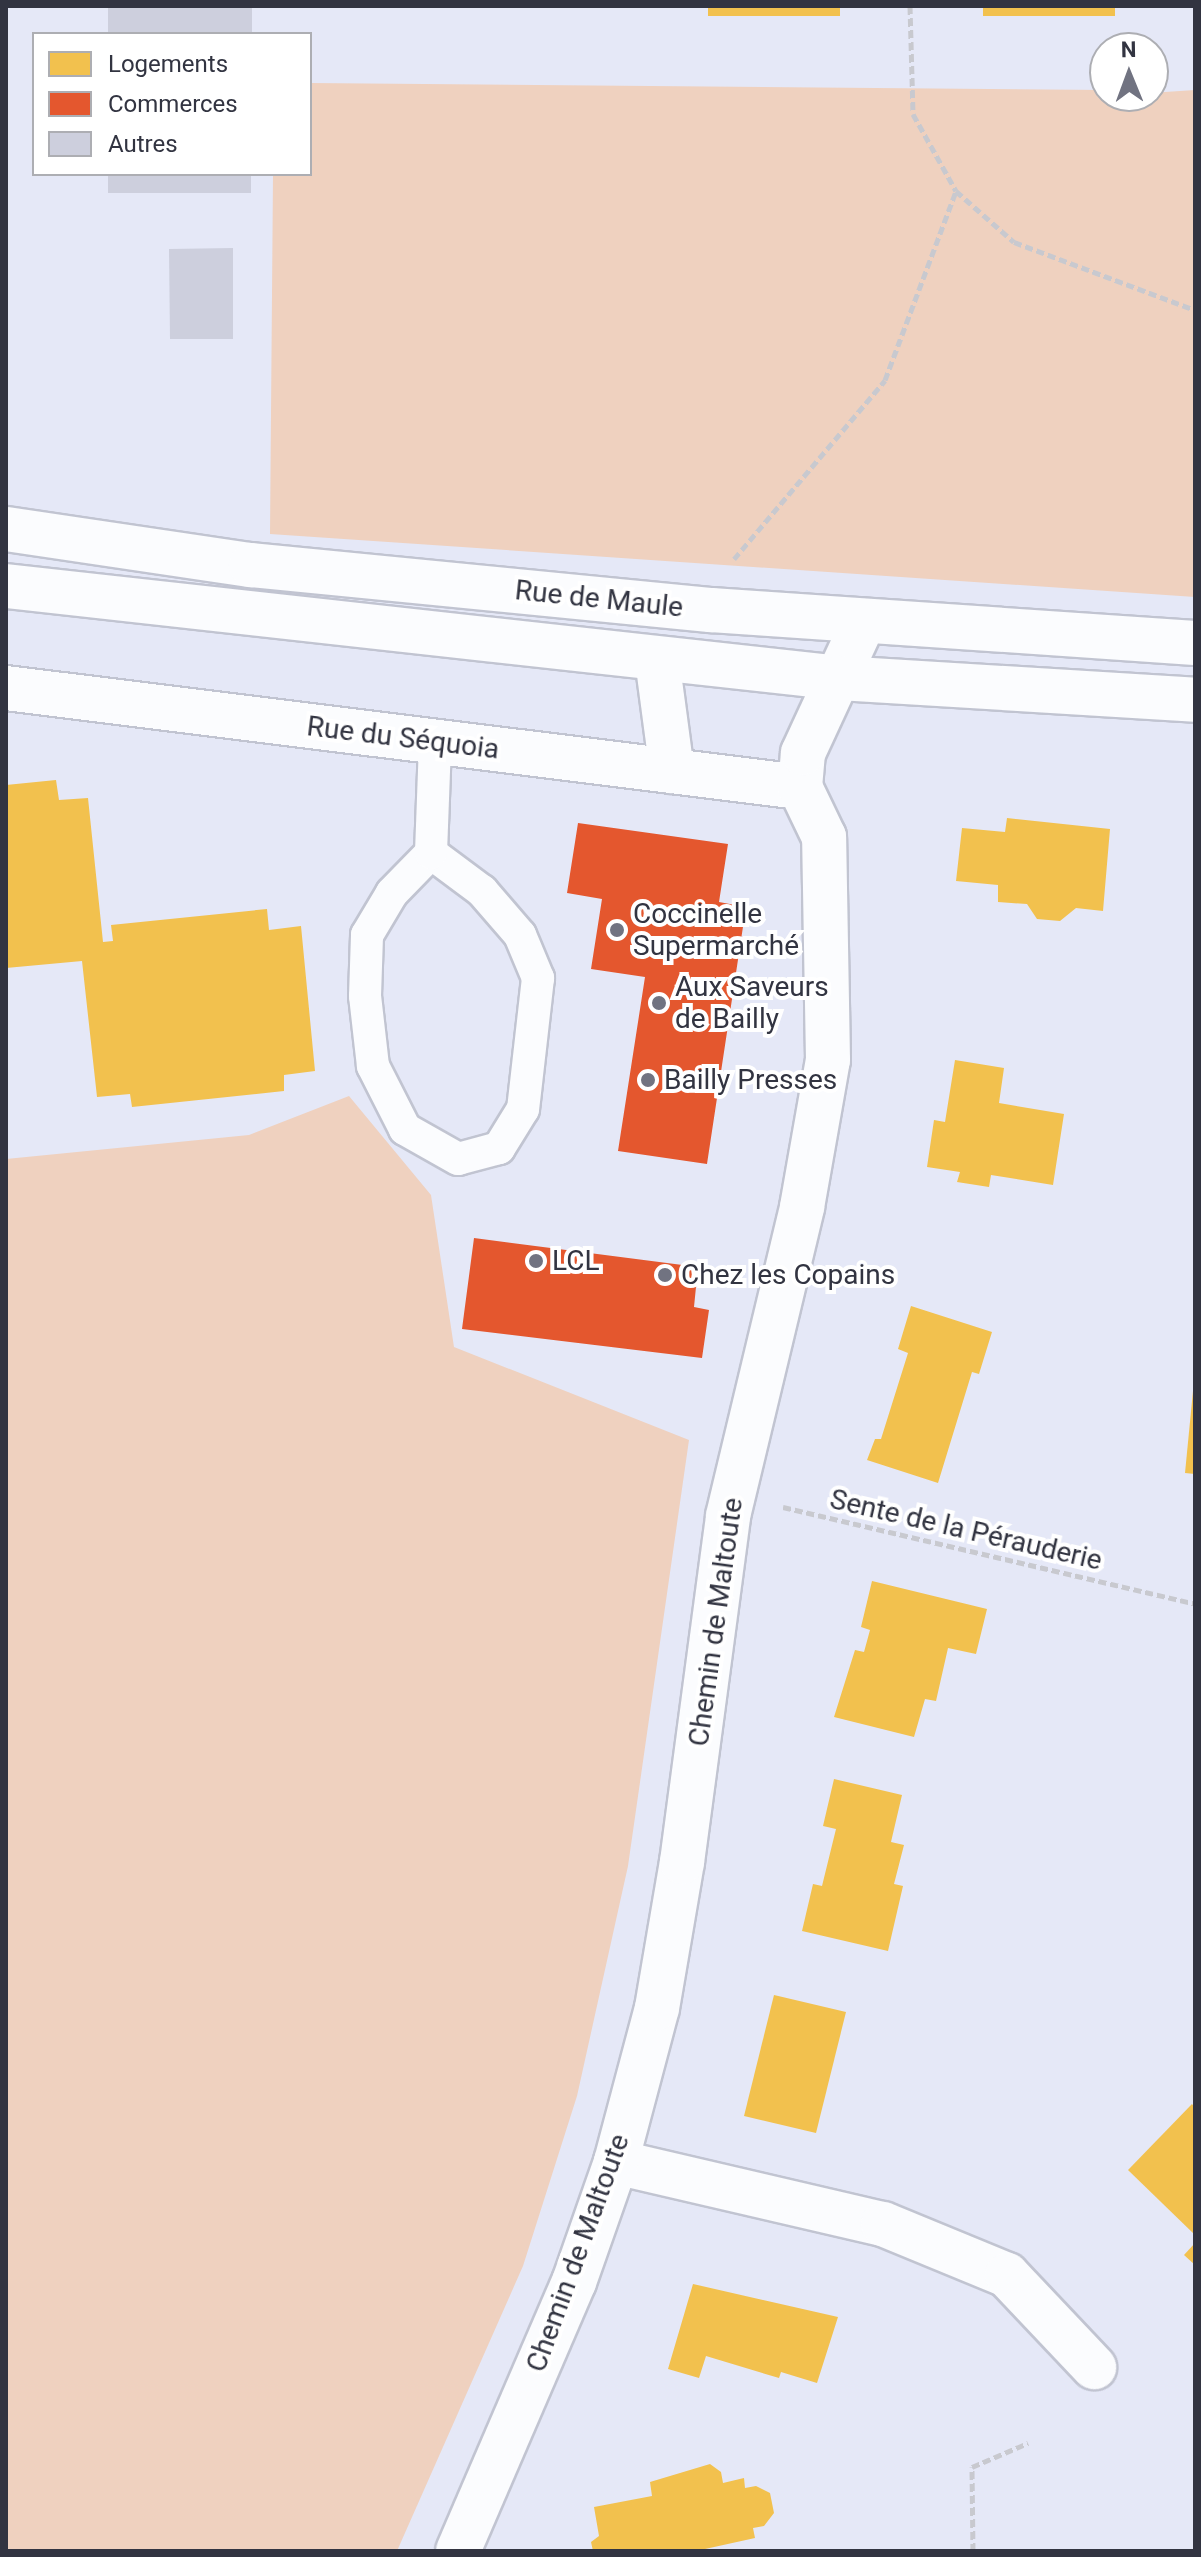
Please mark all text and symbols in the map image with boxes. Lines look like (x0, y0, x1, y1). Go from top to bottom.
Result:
legend (32, 32, 312, 176)
north arrow (1089, 32, 1169, 112)
text: N (1121, 37, 1137, 62)
text: Logements (108, 50, 228, 78)
text: Commerces (108, 90, 238, 118)
text: Autres (108, 130, 178, 158)
street label: Rue de Maule (513, 573, 685, 625)
street label: Rue du Séquoia (305, 710, 501, 766)
place label: Coccinelle Supermarché (633, 897, 799, 963)
marker: Coccinelle Supermarché (608, 921, 626, 939)
place label: Aux Saveurs de Bailly (675, 970, 829, 1036)
marker: Aux Saveurs de Bailly (650, 994, 668, 1012)
place label: Bailly Presses (664, 1063, 837, 1097)
marker: Bailly Presses (639, 1071, 657, 1089)
place label: LCL (552, 1244, 599, 1278)
marker: LCL (527, 1252, 545, 1270)
place label: Chez les Copains (681, 1258, 895, 1292)
marker: Chez les Copains (656, 1266, 674, 1284)
street label: Sente de la Pérauderie (827, 1482, 1105, 1578)
street label: Chemin de Maltoute (682, 1496, 750, 1748)
street label: Chemin de Maltoute (519, 2129, 637, 2377)

